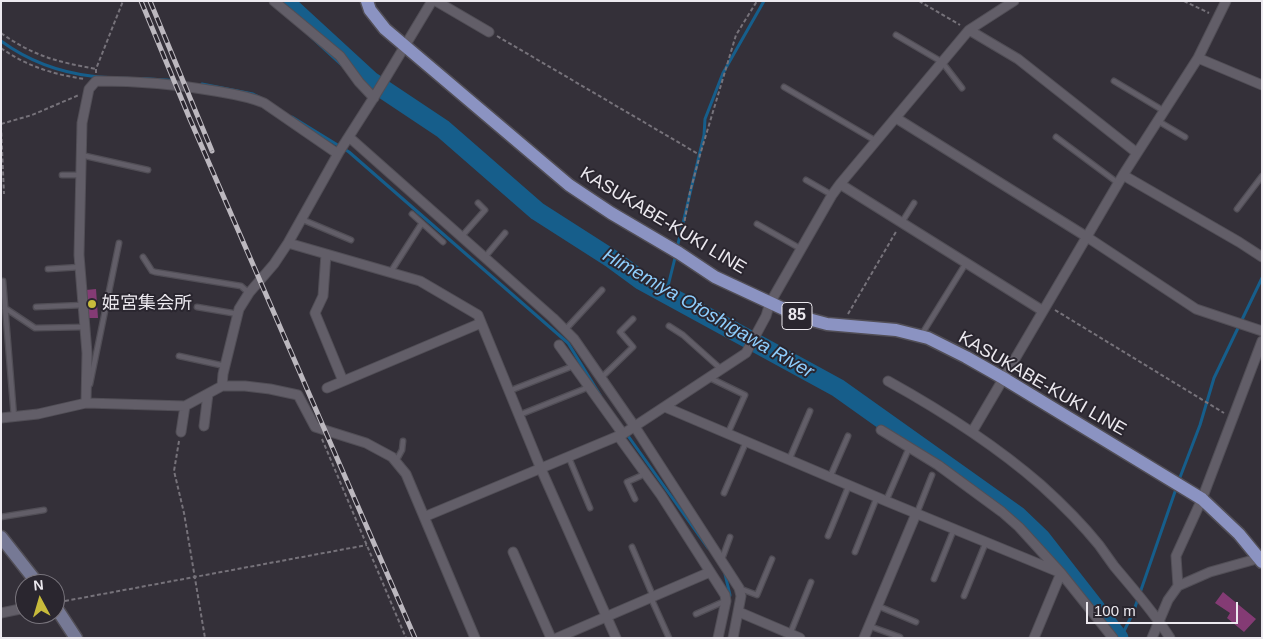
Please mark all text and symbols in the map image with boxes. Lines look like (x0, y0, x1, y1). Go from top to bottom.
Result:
street label: KASUKABE-KUKI LINE (576, 163, 750, 279)
water label: Himemiya Otoshigawa River (599, 244, 817, 384)
place label: 姫宮集会所 (102, 293, 192, 315)
marker: 姫宮集会所 (86, 298, 98, 310)
road number: 85 (782, 302, 812, 330)
street label: KASUKABE-KUKI LINE (954, 327, 1130, 441)
north arrow (15, 574, 65, 624)
text: N (33, 577, 44, 594)
scale bar (1088, 592, 1240, 624)
text: 100 m (1094, 602, 1136, 619)

